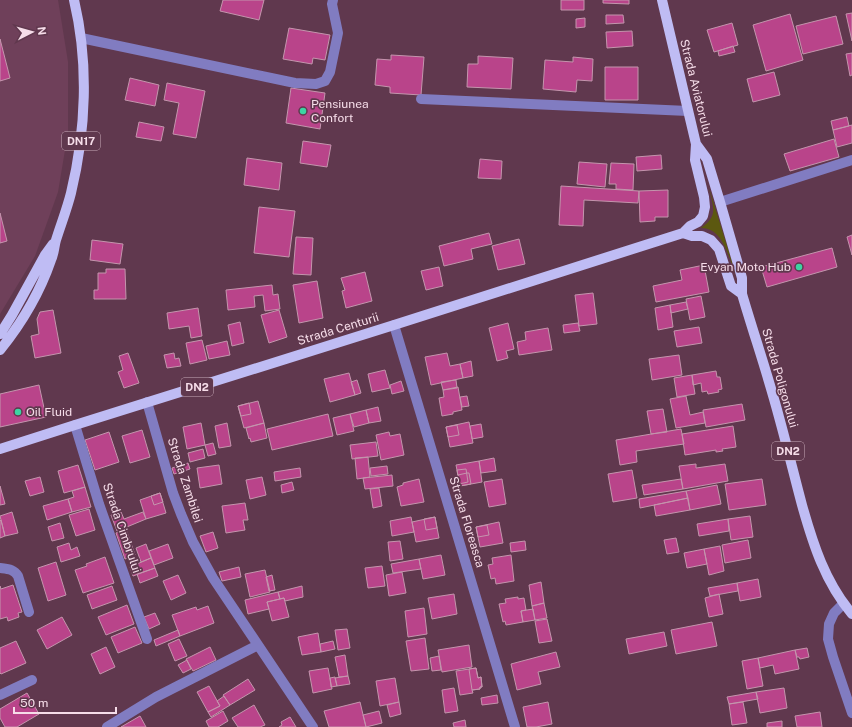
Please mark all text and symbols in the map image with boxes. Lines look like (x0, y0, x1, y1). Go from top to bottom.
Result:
north arrow (12, 12, 52, 52)
text: N (36, 26, 48, 36)
street label: Strada Aviatorului (677, 38, 715, 138)
place label: Pensiunea Confort (311, 97, 369, 125)
marker: Pensiunea Confort (298, 106, 308, 116)
road number: DN17 (62, 132, 100, 150)
place label: Evyan Moto Hub (700, 260, 791, 274)
marker: Evyan Moto Hub (794, 262, 804, 272)
street label: Strada Centurii (296, 310, 380, 348)
street label: Strada Poligonului (759, 327, 801, 429)
road number: DN2 (181, 378, 213, 396)
place label: Oil Fluid (26, 405, 72, 419)
marker: Oil Fluid (13, 407, 23, 417)
street label: Strada Zambilei (165, 436, 205, 524)
road number: DN2 (772, 442, 804, 460)
street label: Strada Floreasca (446, 475, 488, 569)
street label: Strada Cimbrului (100, 481, 144, 575)
scale bar (14, 689, 116, 715)
text: 50 m (20, 696, 48, 710)

